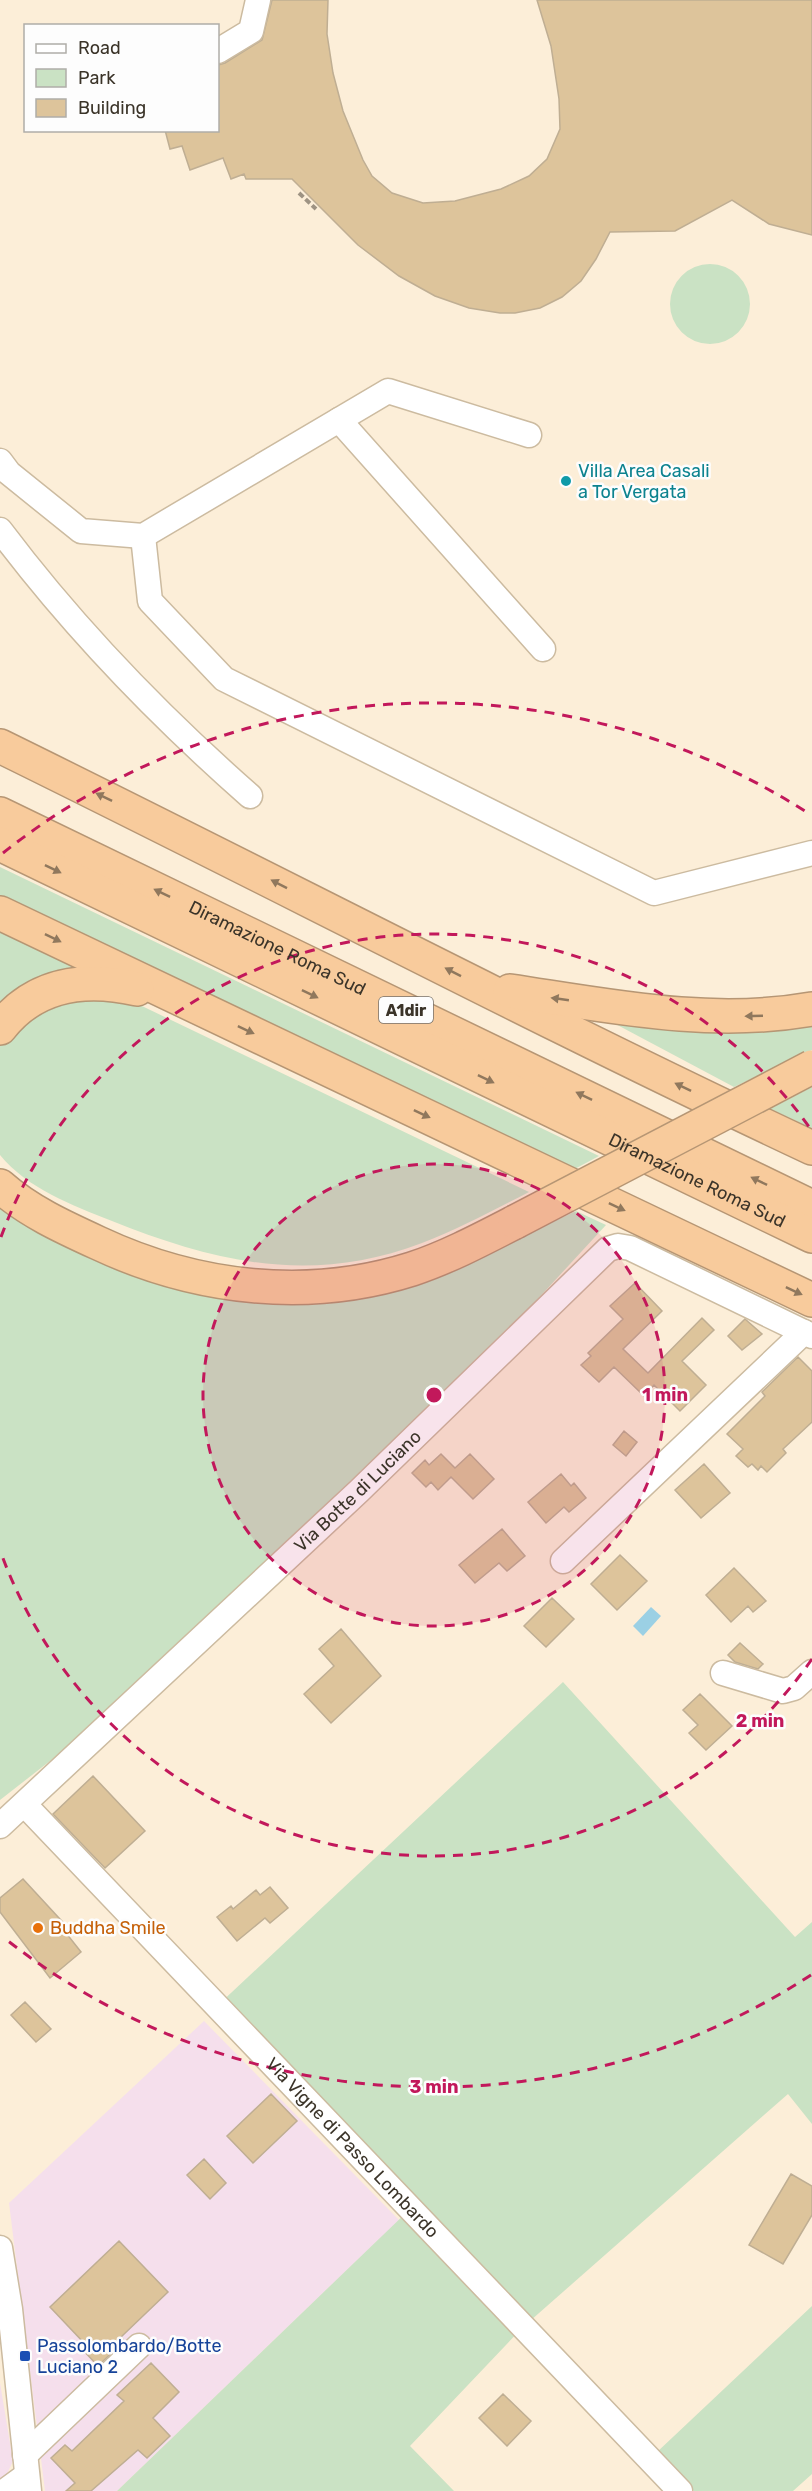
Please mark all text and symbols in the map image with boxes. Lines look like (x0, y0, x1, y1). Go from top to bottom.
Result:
legend (24, 24, 219, 132)
text: Road (78, 37, 121, 59)
text: Park (78, 67, 116, 89)
text: Building (78, 97, 146, 119)
place label: Villa Area Casali a Tor Vergata (578, 460, 710, 503)
marker: Villa Area Casali a Tor Vergata (559, 474, 573, 488)
one-way arrow (95, 792, 112, 802)
one-way arrow (44, 865, 61, 874)
one-way arrow (270, 879, 287, 888)
one-way arrow (154, 888, 171, 897)
street label: Diramazione Roma Sud (185, 896, 369, 1000)
one-way arrow (44, 934, 61, 943)
one-way arrow (444, 967, 461, 977)
one-way arrow (302, 989, 319, 998)
one-way arrow (550, 994, 569, 1003)
road number: A1dir (379, 997, 433, 1023)
one-way arrow (744, 1011, 763, 1020)
one-way arrow (238, 1026, 255, 1035)
one-way arrow (477, 1074, 494, 1083)
one-way arrow (675, 1083, 692, 1092)
one-way arrow (575, 1092, 592, 1101)
one-way arrow (414, 1110, 431, 1119)
street label: Diramazione Roma Sud (605, 1128, 789, 1233)
one-way arrow (751, 1177, 768, 1186)
one-way arrow (609, 1203, 626, 1212)
one-way arrow (785, 1287, 802, 1296)
text: 1 min (642, 1384, 688, 1406)
centre of rings (424, 1385, 444, 1405)
street label: Via Botte di Luciano (290, 1426, 426, 1557)
text: 2 min (736, 1710, 784, 1732)
place label: Buddha Smile (50, 1917, 166, 1939)
marker: Buddha Smile (31, 1921, 45, 1935)
street label: Via Vigne di Passo Lombardo (261, 2053, 443, 2243)
text: 3 min (410, 2076, 458, 2098)
place label: Passolombardo/Botte Luciano 2 (37, 2335, 221, 2378)
marker: Passolombardo/Botte Luciano 2 (18, 2349, 32, 2363)

